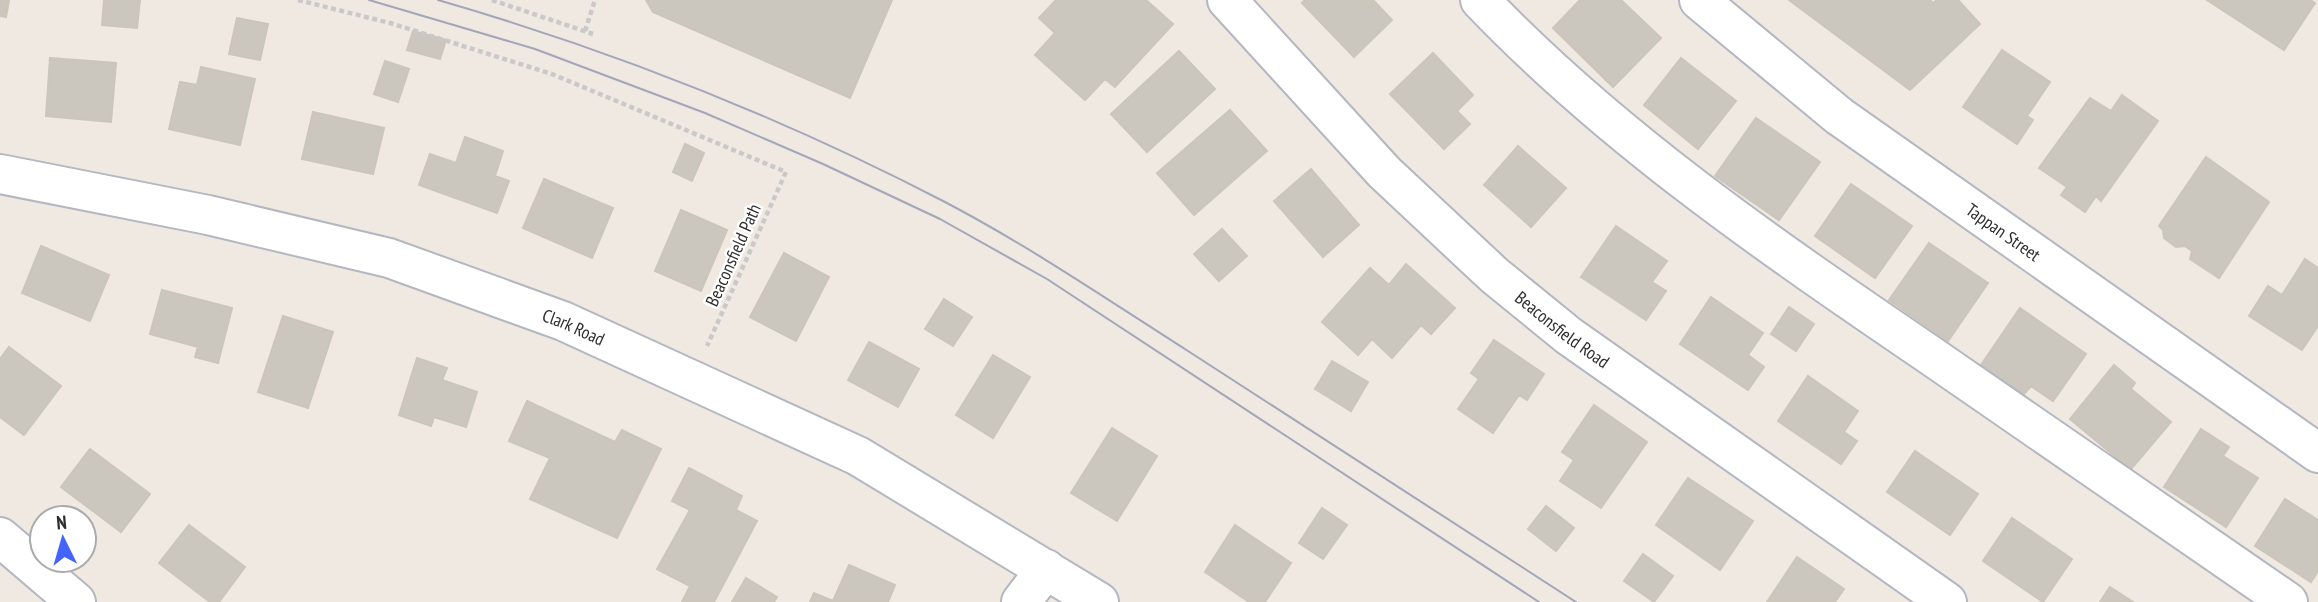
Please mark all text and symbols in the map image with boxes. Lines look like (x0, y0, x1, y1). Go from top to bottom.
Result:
street label: Tappan Street (1962, 198, 2045, 266)
street label: Beaconsfield Path (700, 200, 766, 310)
street label: Beaconsfield Road (1511, 286, 1614, 373)
street label: Clark Road (539, 303, 608, 350)
north arrow (28, 504, 98, 574)
text: N (55, 510, 68, 534)

